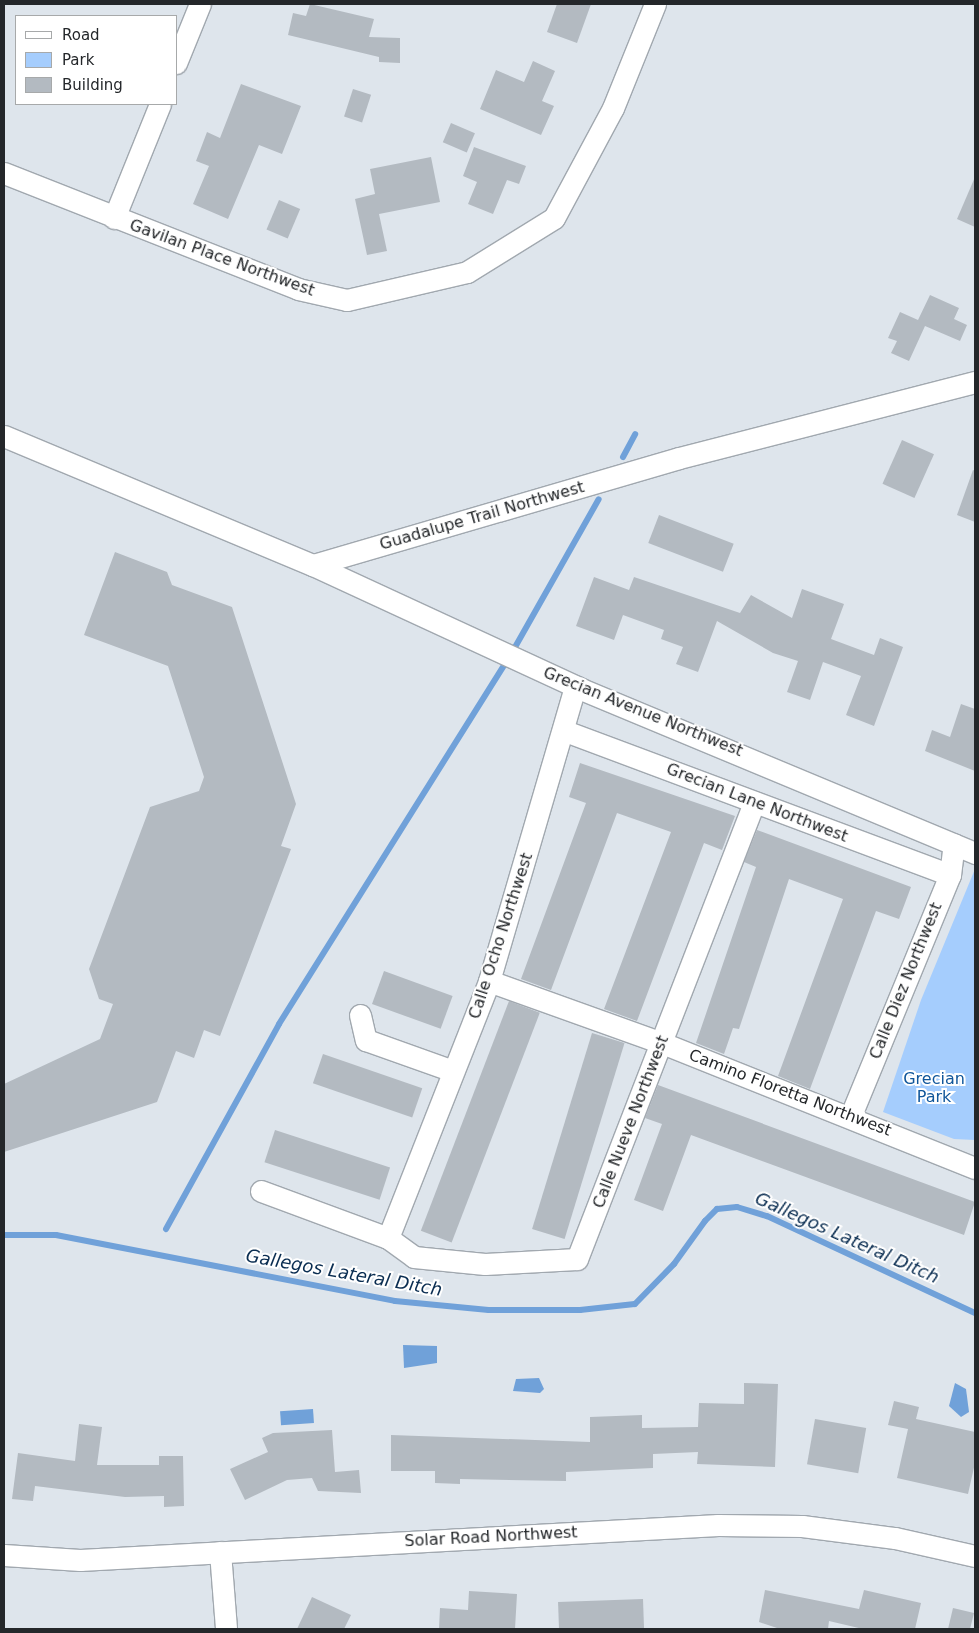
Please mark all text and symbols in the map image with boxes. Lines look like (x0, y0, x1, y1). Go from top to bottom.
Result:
legend (15, 15, 178, 105)
text: Road (62, 26, 100, 44)
text: Park (62, 51, 94, 69)
text: Building (62, 76, 123, 94)
street label: Gavilan Place Northwest (127, 216, 317, 300)
street label: Guadalupe Trail Northwest (377, 478, 587, 554)
street label: Grecian Avenue Northwest (540, 663, 746, 761)
street label: Grecian Lane Northwest (664, 759, 850, 847)
street label: Calle Ocho Northwest (465, 851, 537, 1021)
street label: Calle Diez Northwest (866, 900, 946, 1062)
street label: Calle Nueve Northwest (589, 1033, 673, 1211)
street label: Camino Floretta Northwest (686, 1045, 894, 1141)
park label: Grecian Park (903, 1069, 965, 1107)
water label: Gallegos Lateral Ditch (752, 1188, 942, 1288)
water label: Gallegos Lateral Ditch (244, 1245, 444, 1301)
street label: Solar Road Northwest (404, 1523, 578, 1551)

